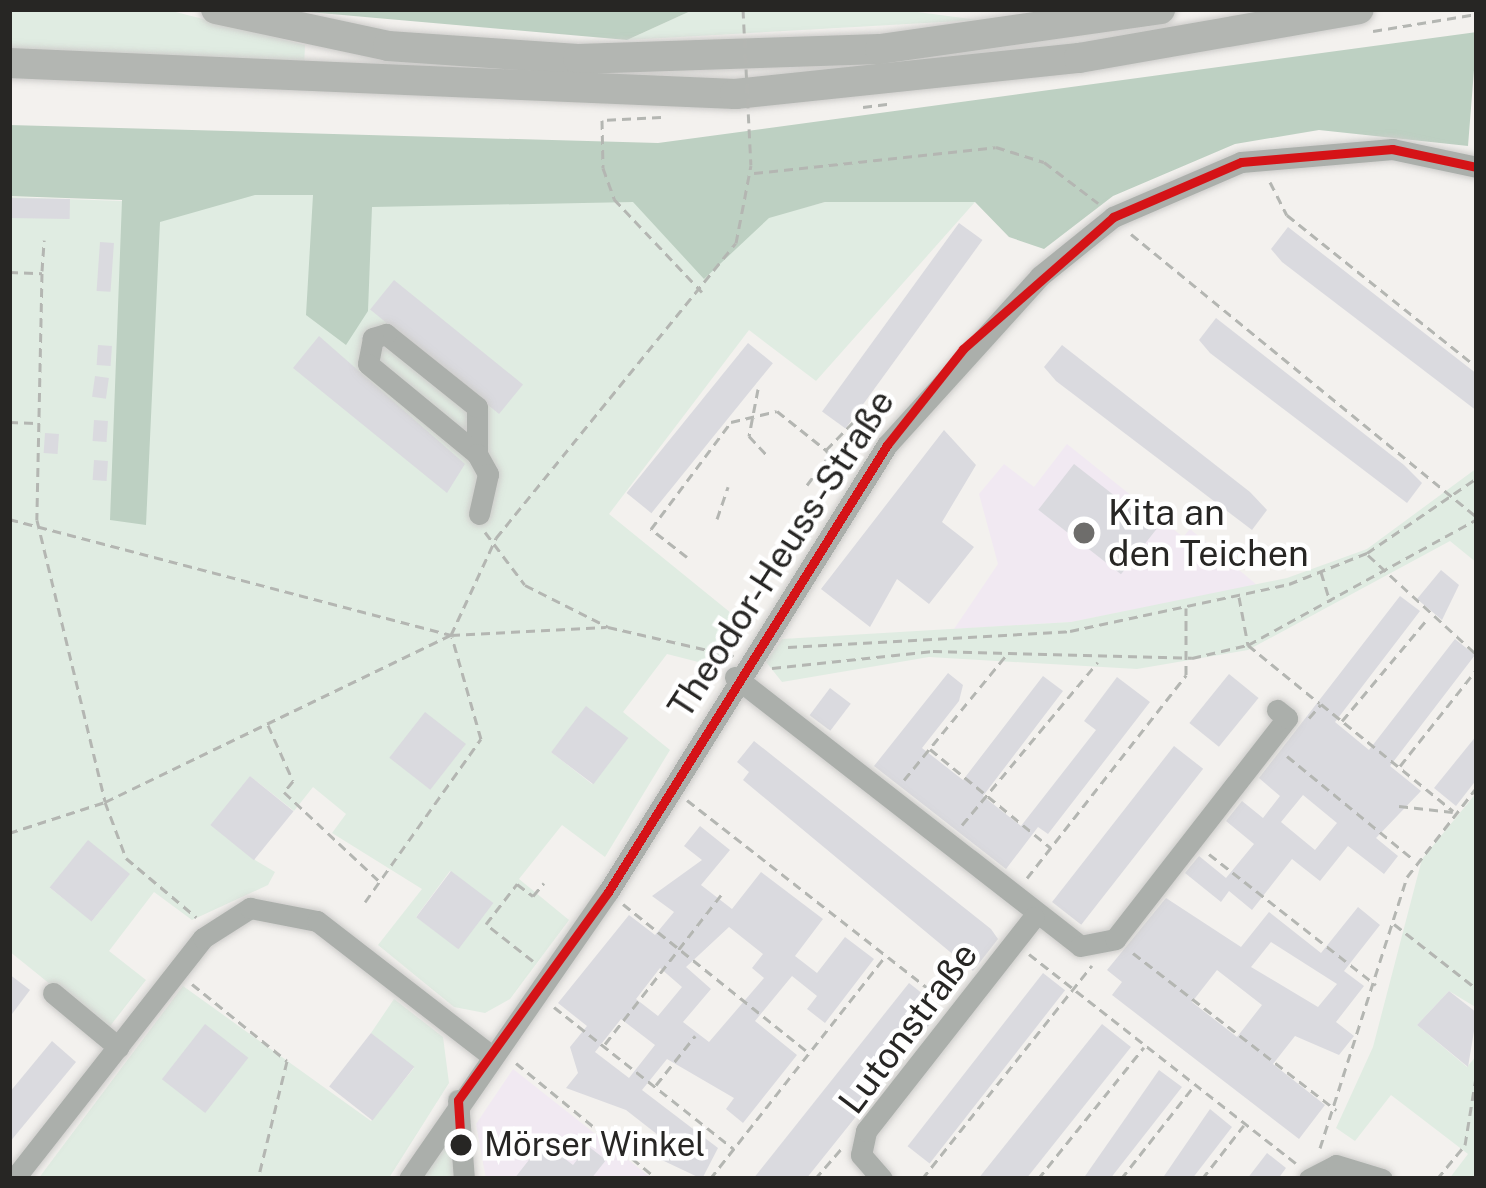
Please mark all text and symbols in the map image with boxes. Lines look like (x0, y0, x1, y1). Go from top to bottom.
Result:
street label: Theodor-Heuss-Straße (659, 382, 903, 726)
place label: Kita an den Teichen (1108, 490, 1309, 575)
marker: Kita an den Teichen (1071, 520, 1097, 546)
street label: Lutonstraße (830, 934, 986, 1122)
place label: Mörser Winkel (484, 1125, 706, 1165)
marker: Mörser Winkel (450, 1134, 472, 1156)

